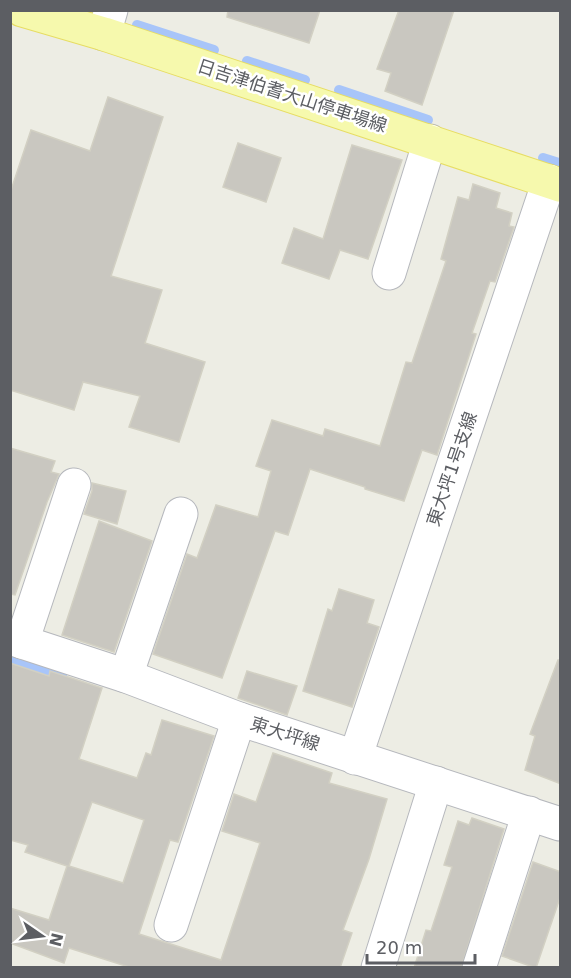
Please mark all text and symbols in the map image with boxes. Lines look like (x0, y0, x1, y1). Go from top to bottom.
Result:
street label: 日吉津伯耆大山停車場線 (195, 55, 390, 136)
street label: 東大坪1号支線 (422, 409, 481, 529)
street label: 東大坪線 (248, 712, 323, 755)
north arrow (12, 906, 72, 966)
scale bar (367, 927, 475, 965)
text: N (45, 931, 67, 948)
text: 20 m (376, 937, 422, 958)

